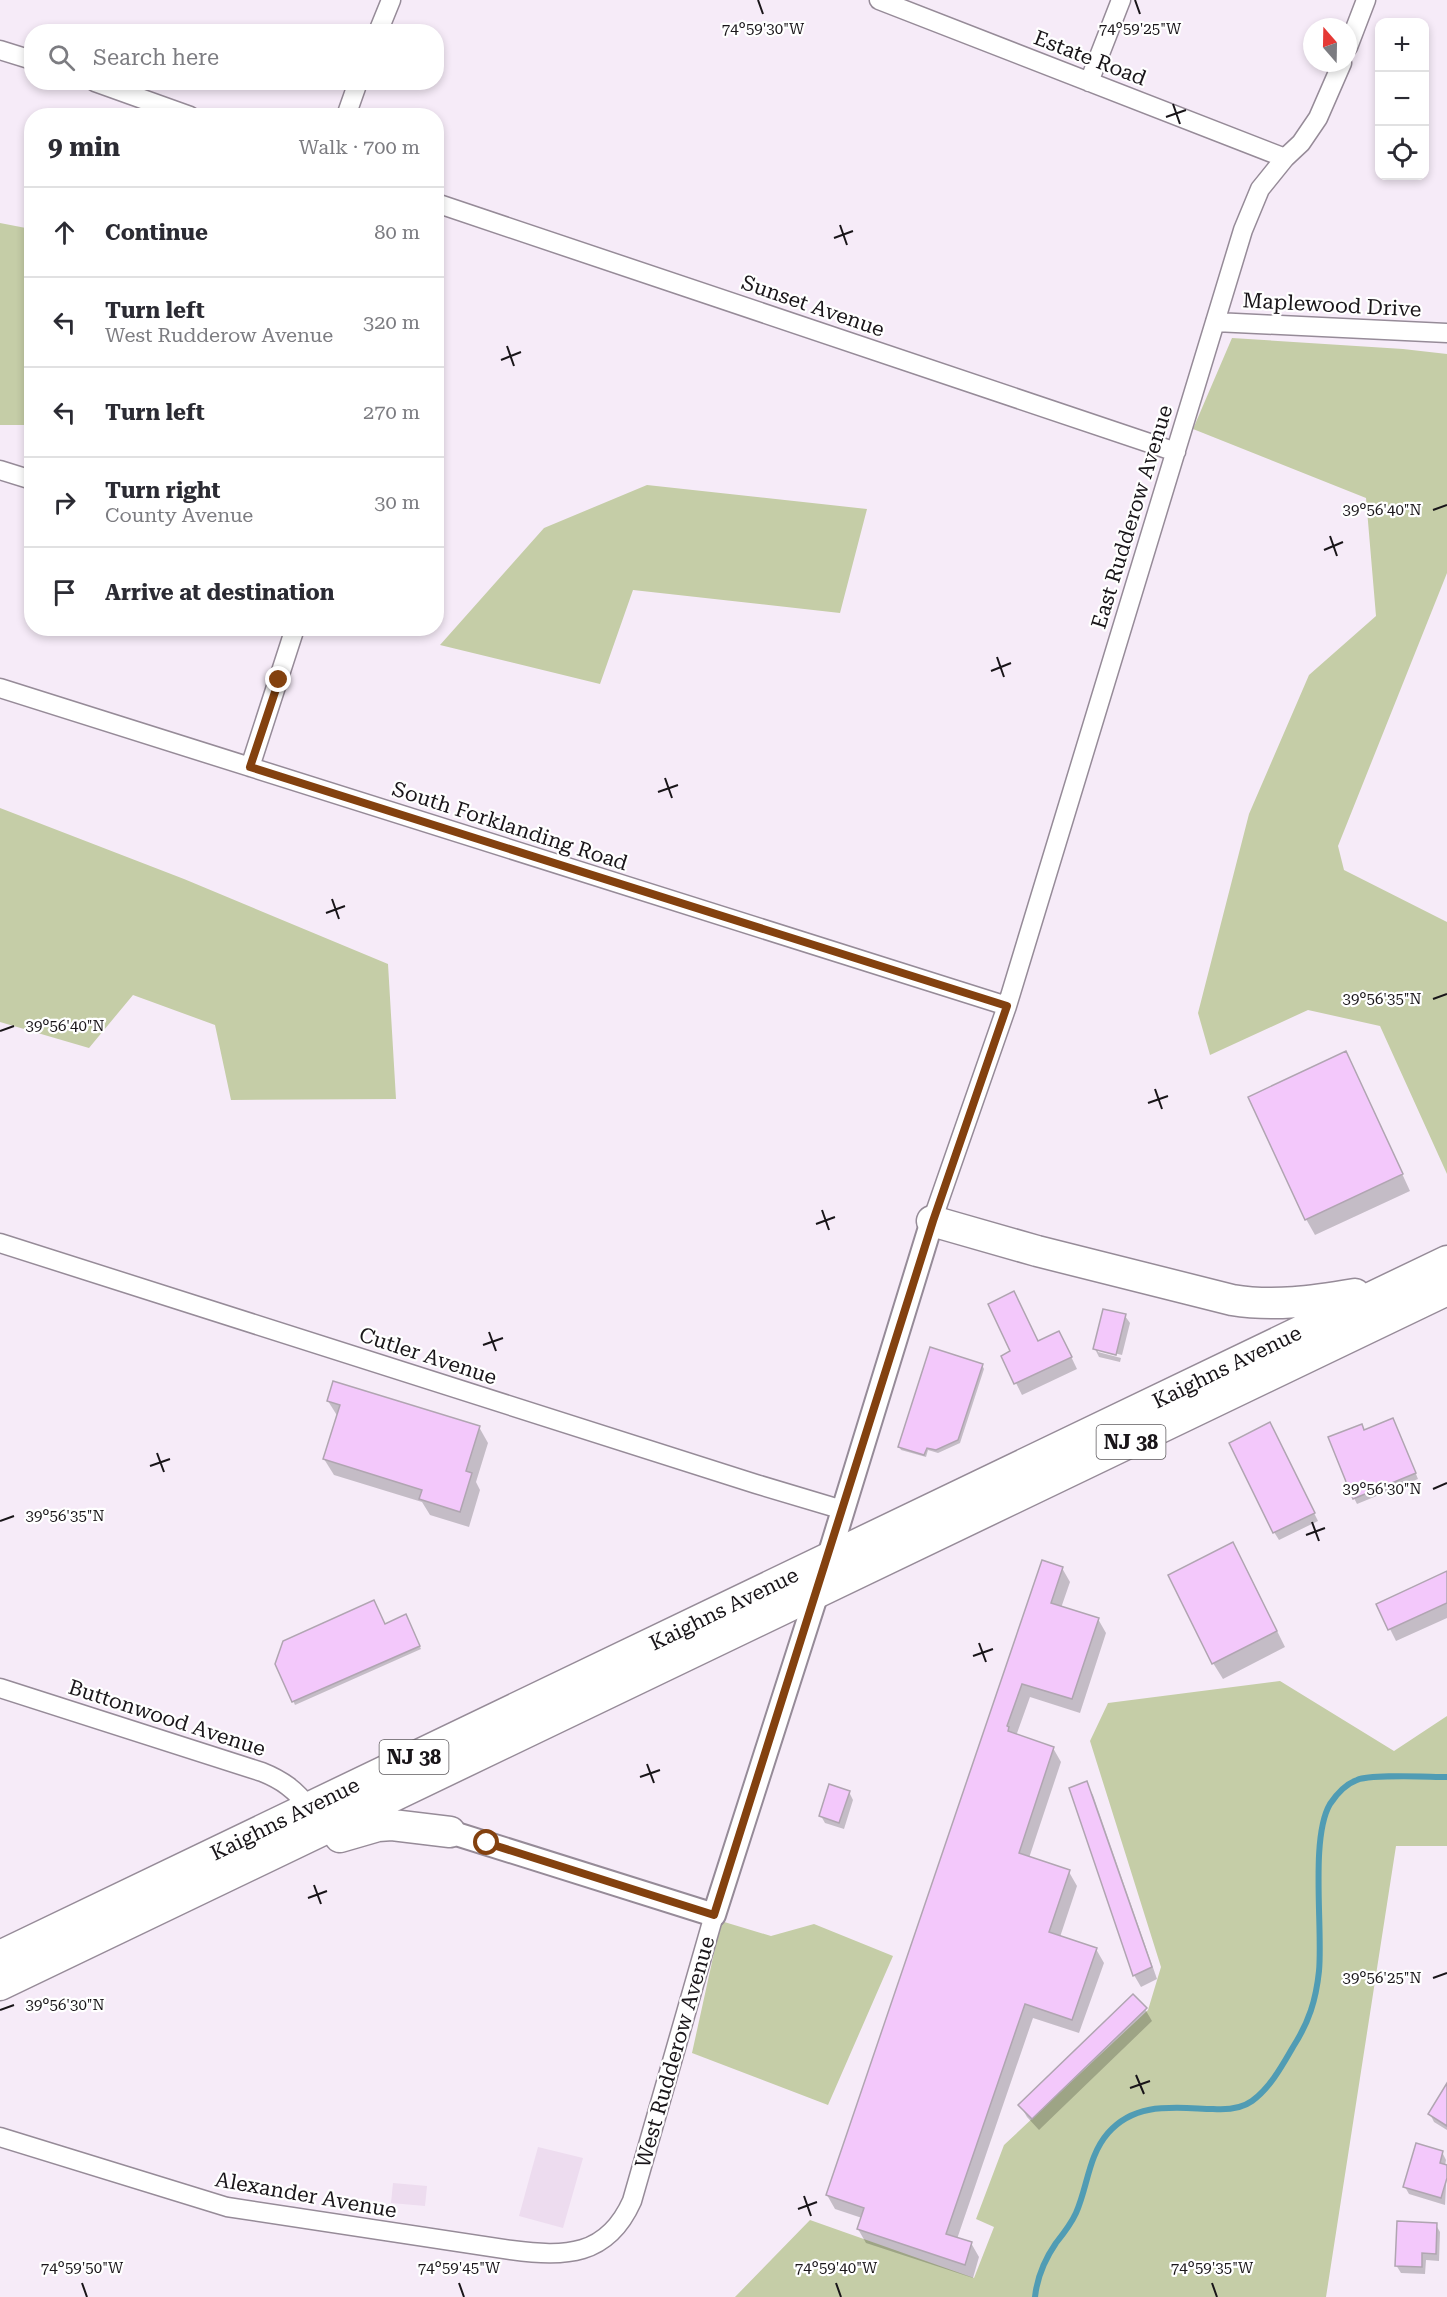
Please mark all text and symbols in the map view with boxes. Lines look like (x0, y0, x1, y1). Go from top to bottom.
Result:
north arrow (1303, 18, 1357, 72)
map controls (1375, 18, 1429, 180)
button: + (1375, 18, 1429, 72)
text: 74°59'30"W (722, 20, 805, 38)
text: 74°59'25"W (1099, 20, 1182, 38)
search box (24, 24, 444, 90)
street label: Estate Road (1030, 26, 1150, 91)
icon: search (45, 41, 78, 74)
text: Search here (93, 45, 219, 70)
button: − (1375, 72, 1429, 126)
button: locate (1375, 126, 1429, 180)
text: 9 min (48, 132, 120, 162)
text: Walk · 700 m (299, 135, 420, 159)
icon: ahead (48, 216, 81, 249)
text: Continue (105, 220, 208, 245)
text: 80 m (374, 220, 420, 244)
street label: Sunset Avenue (738, 270, 888, 342)
street label: Maplewood Drive (1242, 288, 1422, 322)
text: Turn left (105, 298, 205, 323)
icon: left (48, 306, 81, 339)
text: 320 m (363, 310, 420, 334)
text: West Rudderow Avenue (105, 323, 333, 347)
icon: left (48, 396, 81, 429)
text: Turn left (105, 400, 205, 425)
text: 270 m (363, 400, 420, 424)
street label: East Rudderow Avenue (1087, 402, 1177, 632)
text: Turn right (105, 478, 220, 503)
icon: right (48, 486, 81, 519)
text: 30 m (374, 490, 420, 514)
text: 39°56'40"N (1342, 501, 1422, 519)
text: County Avenue (105, 503, 253, 527)
icon: arrive (48, 576, 81, 609)
text: Arrive at destination (105, 580, 334, 605)
route end (265, 666, 291, 692)
street label: South Forklanding Road (389, 777, 631, 876)
text: 39°56'35"N (1342, 990, 1422, 1008)
text: 39°56'40"N (25, 1017, 105, 1035)
street label: Kaighns Avenue (1149, 1321, 1305, 1413)
street label: Cutler Avenue (356, 1322, 500, 1390)
road number: NJ 38 (1096, 1425, 1166, 1459)
text: 39°56'30"N (1342, 1480, 1422, 1498)
text: 39°56'35"N (25, 1507, 105, 1525)
street label: Kaighns Avenue (646, 1563, 802, 1655)
street label: Buttonwood Avenue (66, 1675, 268, 1761)
road number: NJ 38 (380, 1740, 448, 1774)
street label: Kaighns Avenue (207, 1773, 363, 1865)
route start (473, 1829, 499, 1855)
street label: West Rudderow Avenue (630, 1933, 720, 2171)
text: 39°56'25"N (1342, 1969, 1422, 1987)
text: 39°56'30"N (25, 1996, 105, 2014)
street label: Alexander Avenue (213, 2167, 399, 2223)
text: 74°59'50"W (41, 2259, 124, 2277)
text: 74°59'45"W (418, 2259, 501, 2277)
text: 74°59'40"W (795, 2259, 878, 2277)
text: 74°59'35"W (1171, 2259, 1254, 2277)

